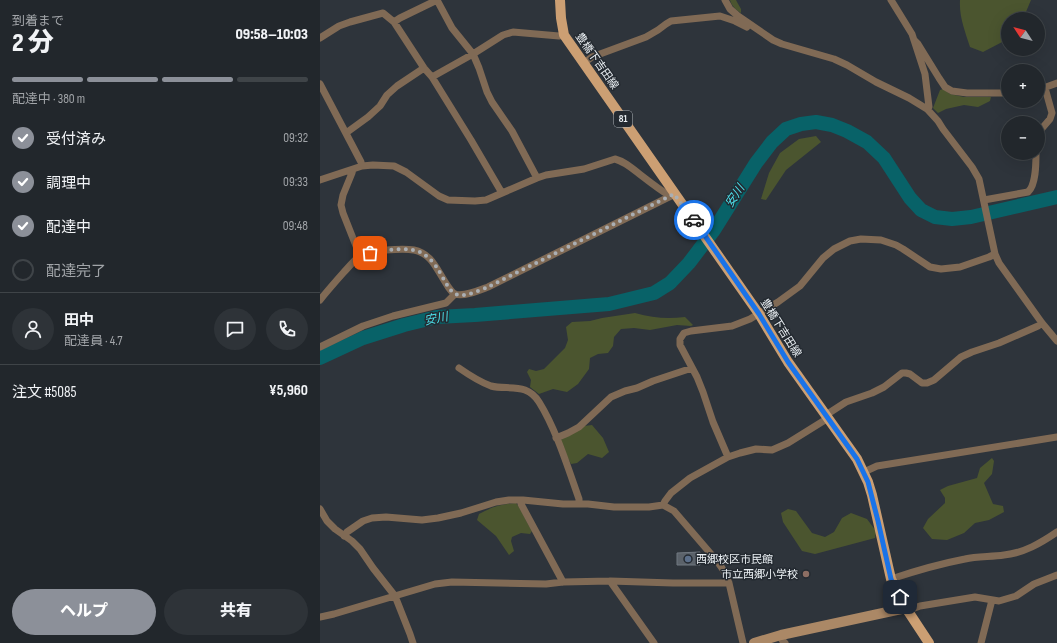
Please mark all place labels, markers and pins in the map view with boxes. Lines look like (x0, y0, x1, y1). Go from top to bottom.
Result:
pin (353, 236, 387, 270)
place label: 西郷校区市民館 (696, 553, 773, 566)
marker: 西郷校区市民館 (683, 554, 693, 564)
place label: 市立西郷小学校 (721, 568, 798, 581)
marker: 市立西郷小学校 (801, 569, 811, 579)
pin (883, 580, 917, 614)

